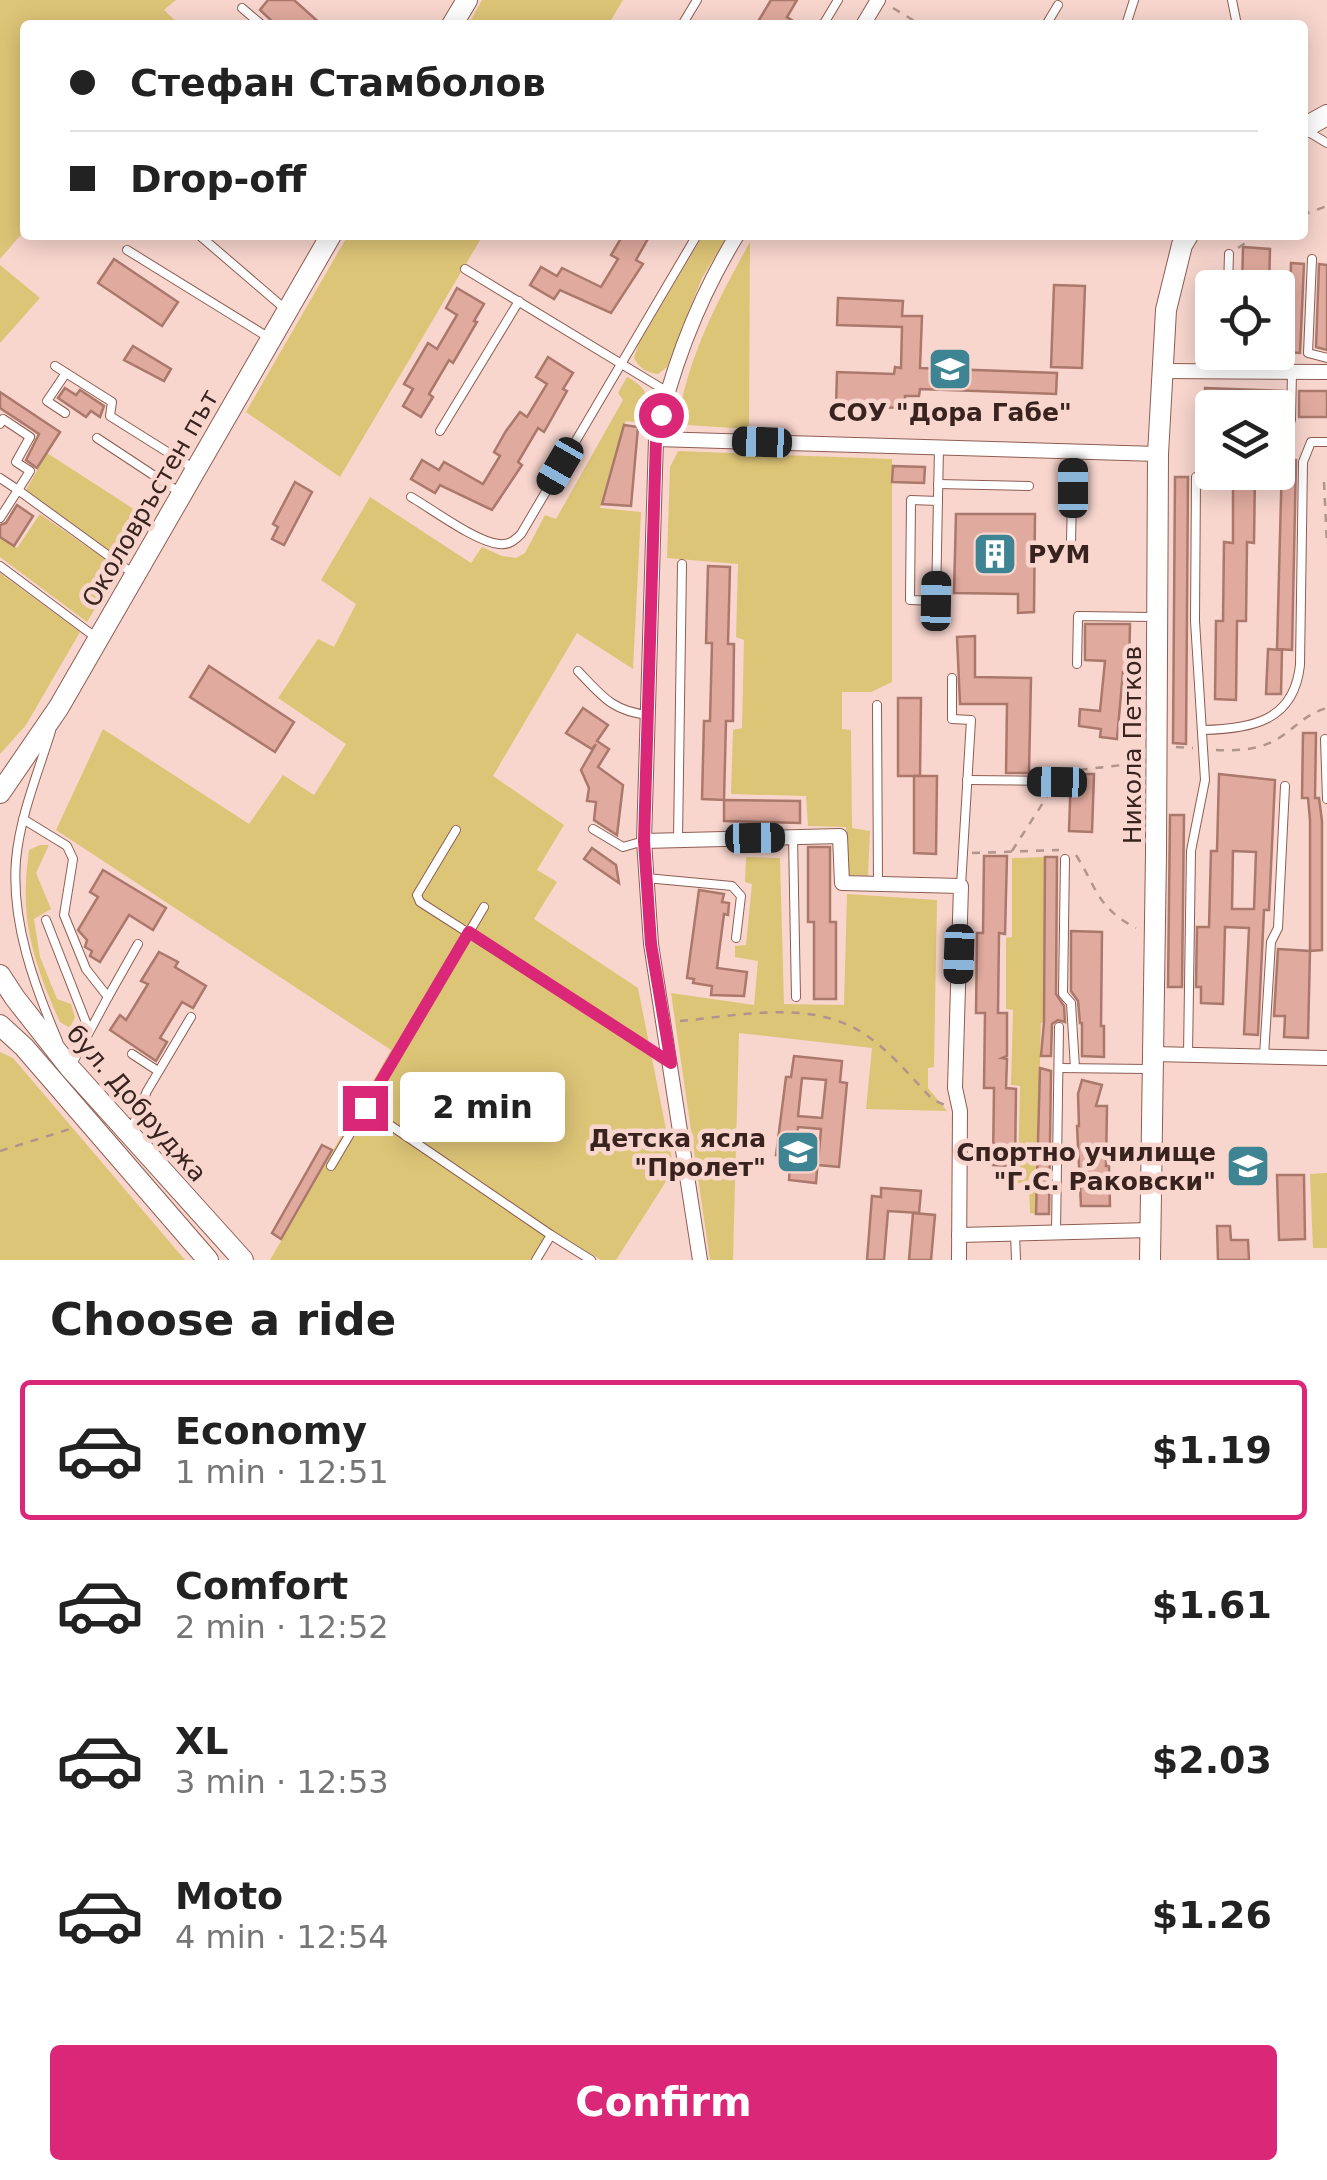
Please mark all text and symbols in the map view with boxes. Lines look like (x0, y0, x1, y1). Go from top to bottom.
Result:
text: Стефан Стамболов (130, 61, 546, 105)
text: Drop-off (130, 157, 306, 201)
map controls (1195, 270, 1295, 490)
button: locate (1195, 270, 1295, 370)
school or university icon: СОУ "Дора Габе" (927, 346, 973, 392)
street label: Околовръстен път (76, 384, 225, 612)
button: layers (1195, 390, 1295, 490)
route start (639, 393, 684, 438)
place label: СОУ "Дора Габе" (828, 398, 1072, 427)
car (731, 426, 793, 458)
car (532, 433, 588, 499)
car (1058, 458, 1088, 518)
building icon: РУМ (972, 531, 1018, 577)
place label: РУМ (1028, 540, 1090, 569)
car (920, 571, 952, 631)
street label: Никола Петков (1118, 646, 1147, 844)
car (1027, 766, 1087, 798)
car (725, 822, 785, 854)
car (943, 923, 975, 985)
street label: бул. Добруджа (61, 1019, 213, 1188)
callout: 2 min (400, 1073, 565, 1143)
route end (343, 1086, 388, 1131)
text: 2 min (432, 1088, 533, 1126)
place label: Детска ясла "Пролет" (589, 1124, 766, 1182)
school or university icon: Детска ясла "Пролет" (775, 1129, 821, 1175)
place label: Спортно училище "Г.С. Раковски" (956, 1138, 1216, 1196)
school or university icon: Спортно училище "Г.С. Раковски" (1225, 1143, 1271, 1189)
text: Choose a ride (50, 1293, 396, 1346)
icon: car (55, 1405, 145, 1495)
text: Economy (175, 1409, 367, 1453)
text: $1.19 (1152, 1428, 1272, 1472)
text: 1 min · 12:51 (175, 1453, 389, 1491)
icon: car (55, 1560, 145, 1650)
text: Comfort (175, 1564, 348, 1608)
text: $1.61 (1152, 1583, 1272, 1627)
text: 2 min · 12:52 (175, 1608, 389, 1646)
icon: car (55, 1715, 145, 1805)
text: XL (175, 1719, 229, 1763)
text: $2.03 (1152, 1738, 1272, 1782)
text: 3 min · 12:53 (175, 1763, 389, 1801)
icon: car (55, 1870, 145, 1960)
text: Moto (175, 1874, 283, 1918)
text: $1.26 (1152, 1893, 1272, 1937)
text: 4 min · 12:54 (175, 1918, 389, 1956)
button: Confirm (50, 2045, 1277, 2160)

